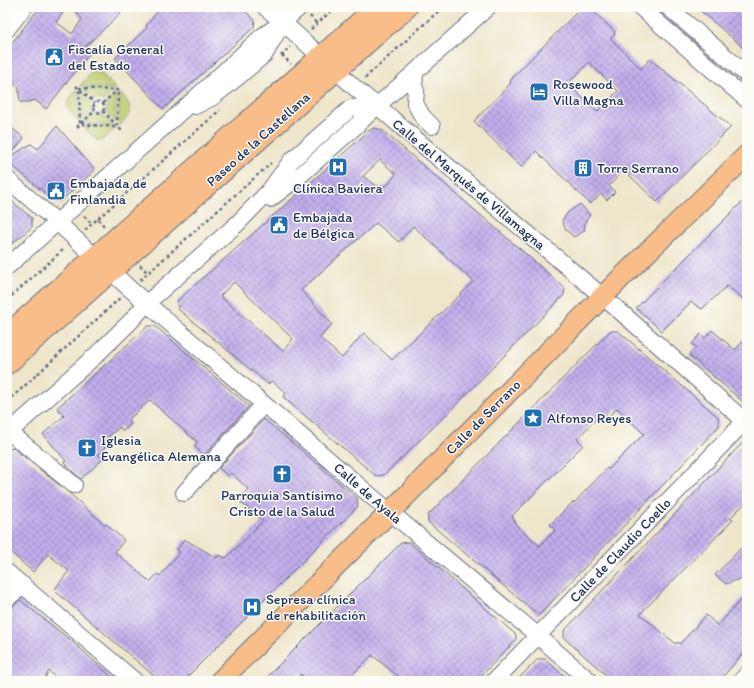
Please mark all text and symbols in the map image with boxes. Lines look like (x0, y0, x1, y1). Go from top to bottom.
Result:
place label: Fiscalía General del Estado (68, 41, 164, 74)
public building icon: Fiscalía General del Estado (43, 46, 65, 68)
place label: Rosewood Villa Magna (553, 76, 624, 109)
hotel icon: Rosewood Villa Magna (528, 81, 550, 103)
street label: Paseo de la Castellana (203, 88, 314, 190)
street label: Calle del Marqués de Villamagna (389, 115, 549, 254)
hospital icon: Clínica Baviera (327, 156, 349, 178)
building icon: Torre Serrano (572, 157, 594, 179)
place label: Torre Serrano (597, 160, 679, 177)
place label: Embajada de Finlandia (70, 175, 147, 208)
public building icon: Embajada de Finlandia (45, 180, 67, 202)
place label: Clínica Baviera (293, 180, 384, 197)
place label: Embajada de Bélgica (293, 209, 356, 242)
public building icon: Embajada de Bélgica (268, 214, 290, 236)
street label: Calle de Serrano (442, 376, 524, 458)
place icon: Alfonso Reyes (522, 407, 544, 429)
place label: Alfonso Reyes (547, 410, 632, 427)
place label: Iglesia Evangélica Alemana (101, 432, 222, 465)
church icon: Iglesia Evangélica Alemana (76, 437, 98, 459)
street label: Calle de Ayala (330, 459, 405, 528)
church icon: Parroquia Santísimo Cristo de la Salud (271, 463, 293, 485)
place label: Parroquia Santísimo Cristo de la Salud (221, 487, 343, 520)
street label: Calle de Claudio Coello (566, 495, 675, 606)
place label: Sepresa clínica de rehabilitación (266, 591, 366, 624)
hospital icon: Sepresa clínica de rehabilitación (241, 596, 263, 618)

